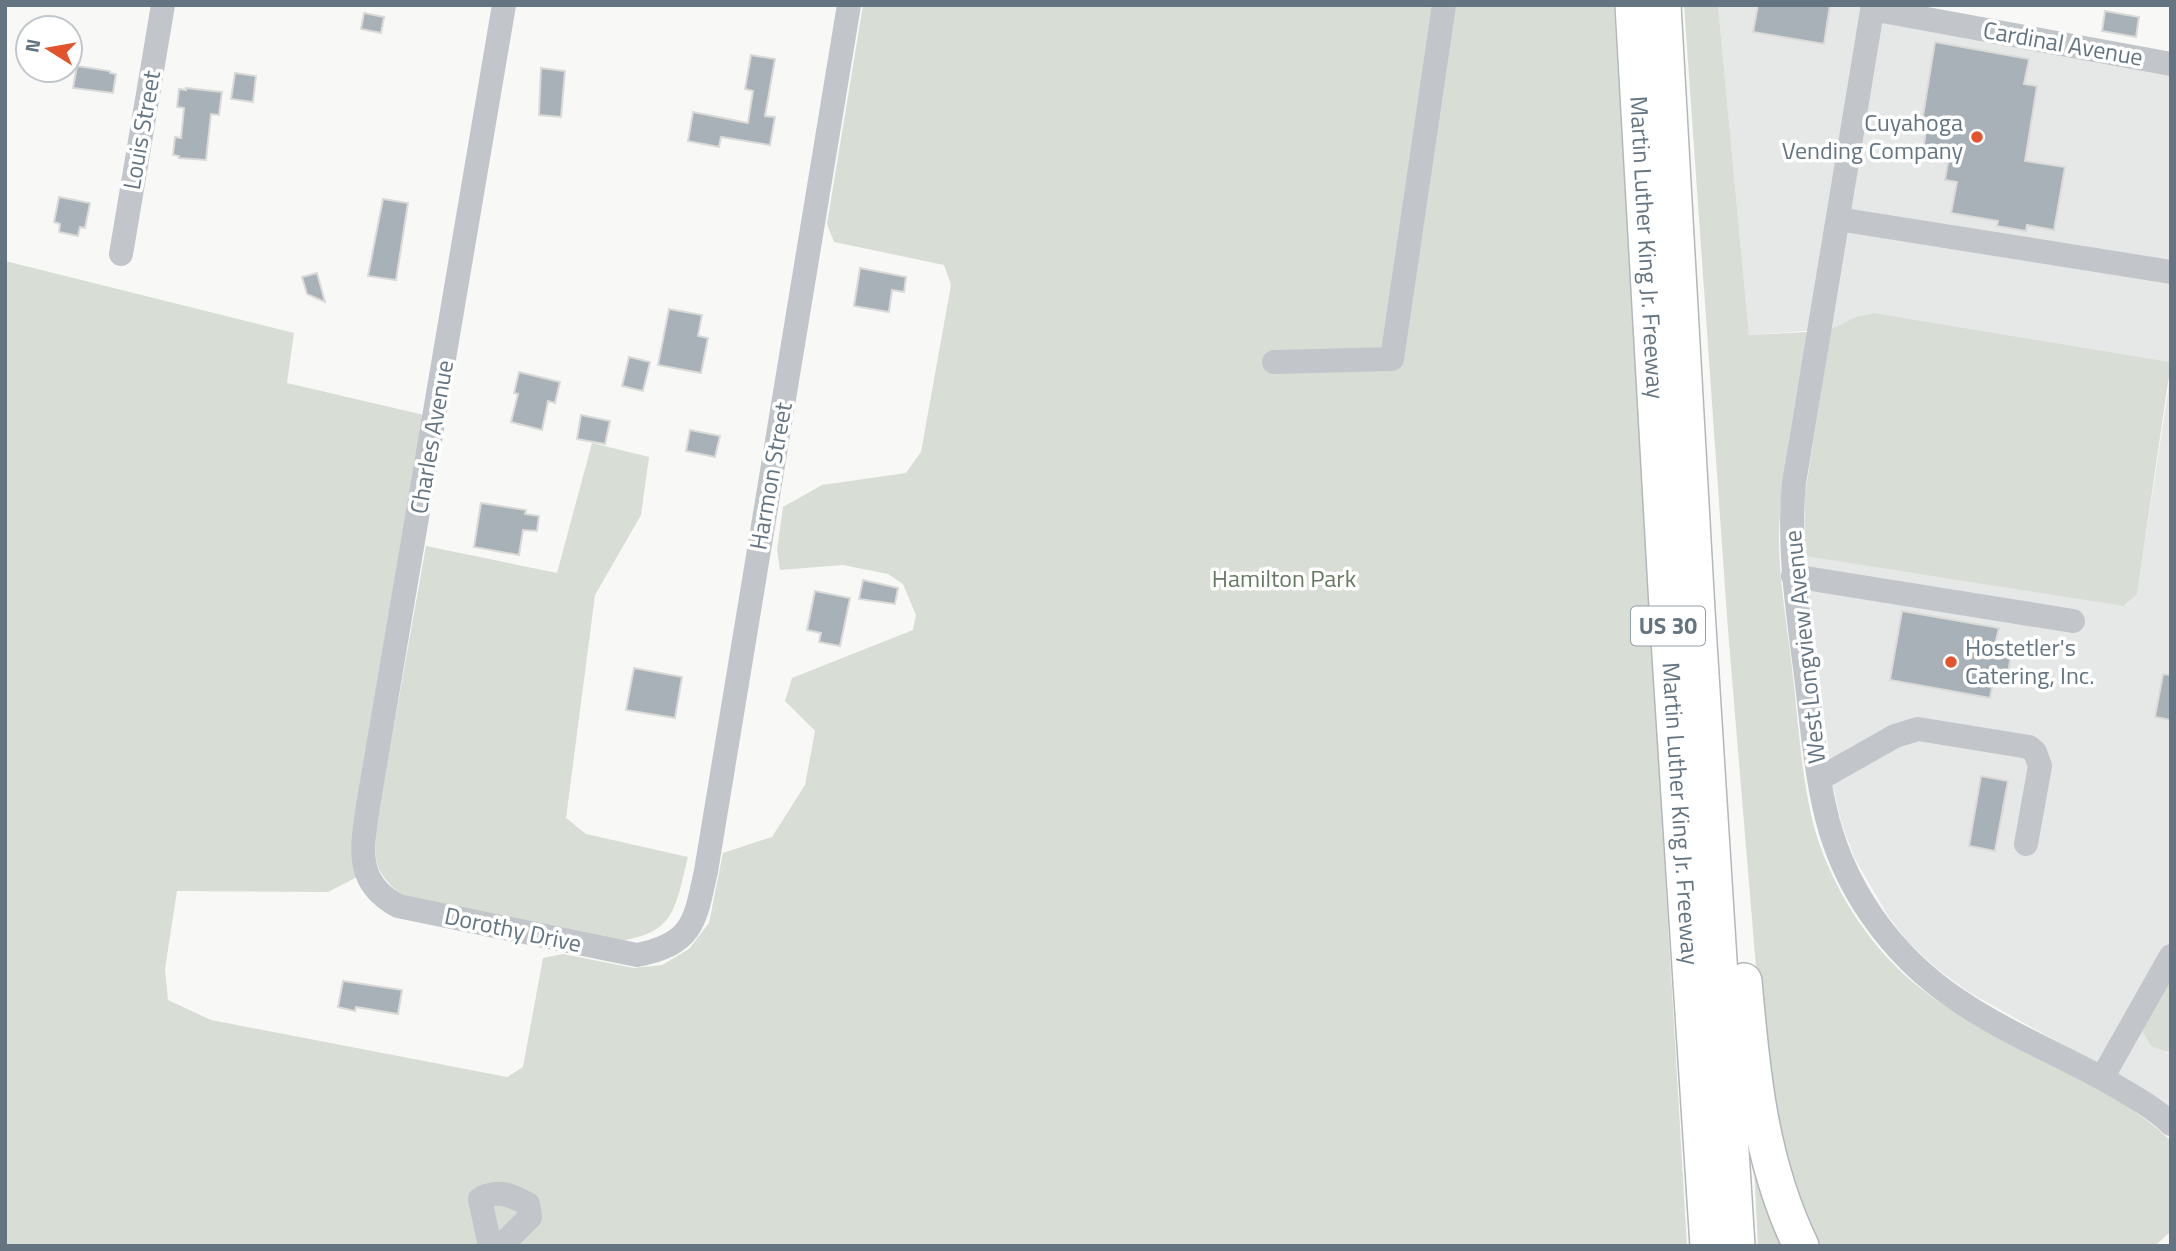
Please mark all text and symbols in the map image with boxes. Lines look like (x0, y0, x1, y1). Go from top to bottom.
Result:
street label: Cardinal Avenue (1980, 11, 2146, 75)
north arrow (14, 14, 84, 84)
text: N (16, 36, 47, 55)
street label: Louis Street (113, 67, 169, 192)
street label: Martin Luther King Jr. Freeway (1621, 95, 1674, 400)
place label: Cuyahoga Vending Company (1782, 104, 1963, 168)
marker: Cuyahoga Vending Company (1969, 129, 1985, 145)
street label: Charles Avenue (400, 357, 462, 516)
street label: Harmon Street (739, 399, 801, 552)
street label: West Longview Avenue (1774, 529, 1834, 766)
park label: Hamilton Park (1212, 560, 1357, 596)
road number: US 30 (1631, 606, 1705, 646)
place label: Hostetler's Catering, Inc. (1965, 629, 2094, 693)
marker: Hostetler's Catering, Inc. (1943, 654, 1959, 670)
street label: Martin Luther King Jr. Freeway (1653, 661, 1709, 967)
street label: Dorothy Drive (441, 897, 585, 961)

